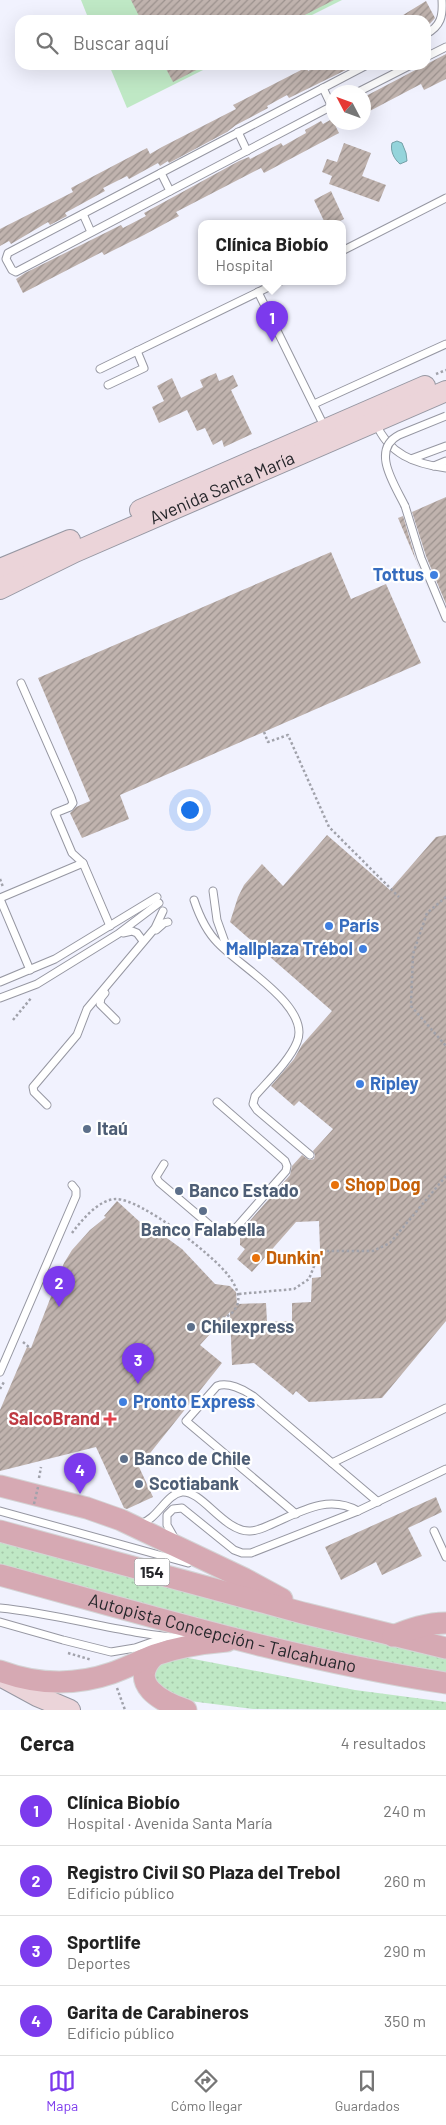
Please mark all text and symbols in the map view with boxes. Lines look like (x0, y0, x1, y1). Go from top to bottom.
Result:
search box (15, 15, 431, 70)
icon: search (33, 29, 61, 57)
text: Buscar aquí (73, 31, 169, 54)
north arrow (326, 85, 371, 130)
popup (198, 220, 346, 285)
text: Clínica Biobío (215, 232, 329, 255)
text: Hospital (215, 255, 273, 274)
pin: 1 (256, 301, 288, 342)
street label: Avenida Santa María (146, 446, 297, 528)
place label: Tottus (373, 563, 424, 585)
marker: Tottus (428, 569, 440, 581)
your location (177, 797, 203, 823)
place label: París (339, 914, 379, 936)
marker: París (323, 920, 335, 932)
place label: Mallplaza Trébol (226, 937, 353, 959)
marker: Mallplaza Trébol (357, 943, 369, 955)
place label: Ripley (370, 1072, 419, 1094)
marker: Ripley (354, 1078, 366, 1090)
place label: Itaú (97, 1117, 128, 1139)
marker: Itaú (81, 1123, 93, 1135)
place label: Shop Dog (345, 1173, 421, 1195)
place label: Banco Estado (189, 1179, 299, 1201)
marker: Shop Dog (329, 1179, 341, 1191)
marker: Banco Estado (173, 1185, 185, 1197)
marker: Banco Falabella (197, 1205, 209, 1217)
place label: Banco Falabella (141, 1218, 265, 1240)
place label: Dunkin' (266, 1246, 323, 1268)
marker: Dunkin' (250, 1252, 262, 1264)
pin: 2 (43, 1266, 75, 1307)
place label: Chilexpress (201, 1315, 294, 1337)
marker: Chilexpress (185, 1321, 197, 1333)
pin: 3 (122, 1343, 154, 1384)
place label: Pronto Express (133, 1390, 255, 1412)
marker: Pronto Express (117, 1396, 129, 1408)
place label: SalcoBrand (8, 1407, 100, 1429)
marker: SalcoBrand (104, 1413, 116, 1425)
place label: Banco de Chile (134, 1447, 251, 1469)
pin: 4 (64, 1453, 96, 1494)
marker: Banco de Chile (118, 1453, 130, 1465)
place label: Scotiabank (149, 1472, 239, 1494)
marker: Scotiabank (133, 1478, 145, 1490)
road number: 154 (134, 1558, 170, 1585)
street label: Autopista Concepción - Talcahuano (86, 1588, 359, 1677)
text: Cerca (20, 1730, 74, 1755)
text: 4 resultados (341, 1733, 426, 1752)
text: Clínica Biobío (67, 1790, 180, 1813)
text: 1 (33, 1801, 39, 1820)
text: 240 m (383, 1801, 426, 1820)
text: Hospital · Avenida Santa María (67, 1813, 273, 1832)
text: Registro Civil SO Plaza del Trebol (67, 1860, 340, 1883)
text: 2 (32, 1871, 40, 1890)
text: 260 m (384, 1871, 426, 1890)
text: Edificio público (67, 1883, 175, 1902)
text: Sportlife (67, 1930, 141, 1953)
text: 3 (32, 1941, 40, 1960)
text: 290 m (384, 1941, 426, 1960)
text: Deportes (67, 1953, 131, 1972)
text: Garita de Carabineros (67, 2000, 249, 2023)
text: 4 (31, 2011, 41, 2030)
text: 350 m (384, 2011, 426, 2030)
text: Edificio público (67, 2023, 175, 2042)
tab: Mapa (46, 2067, 78, 2114)
tab: Cómo llegar (171, 2067, 242, 2114)
tab: Guardados (335, 2067, 400, 2114)

